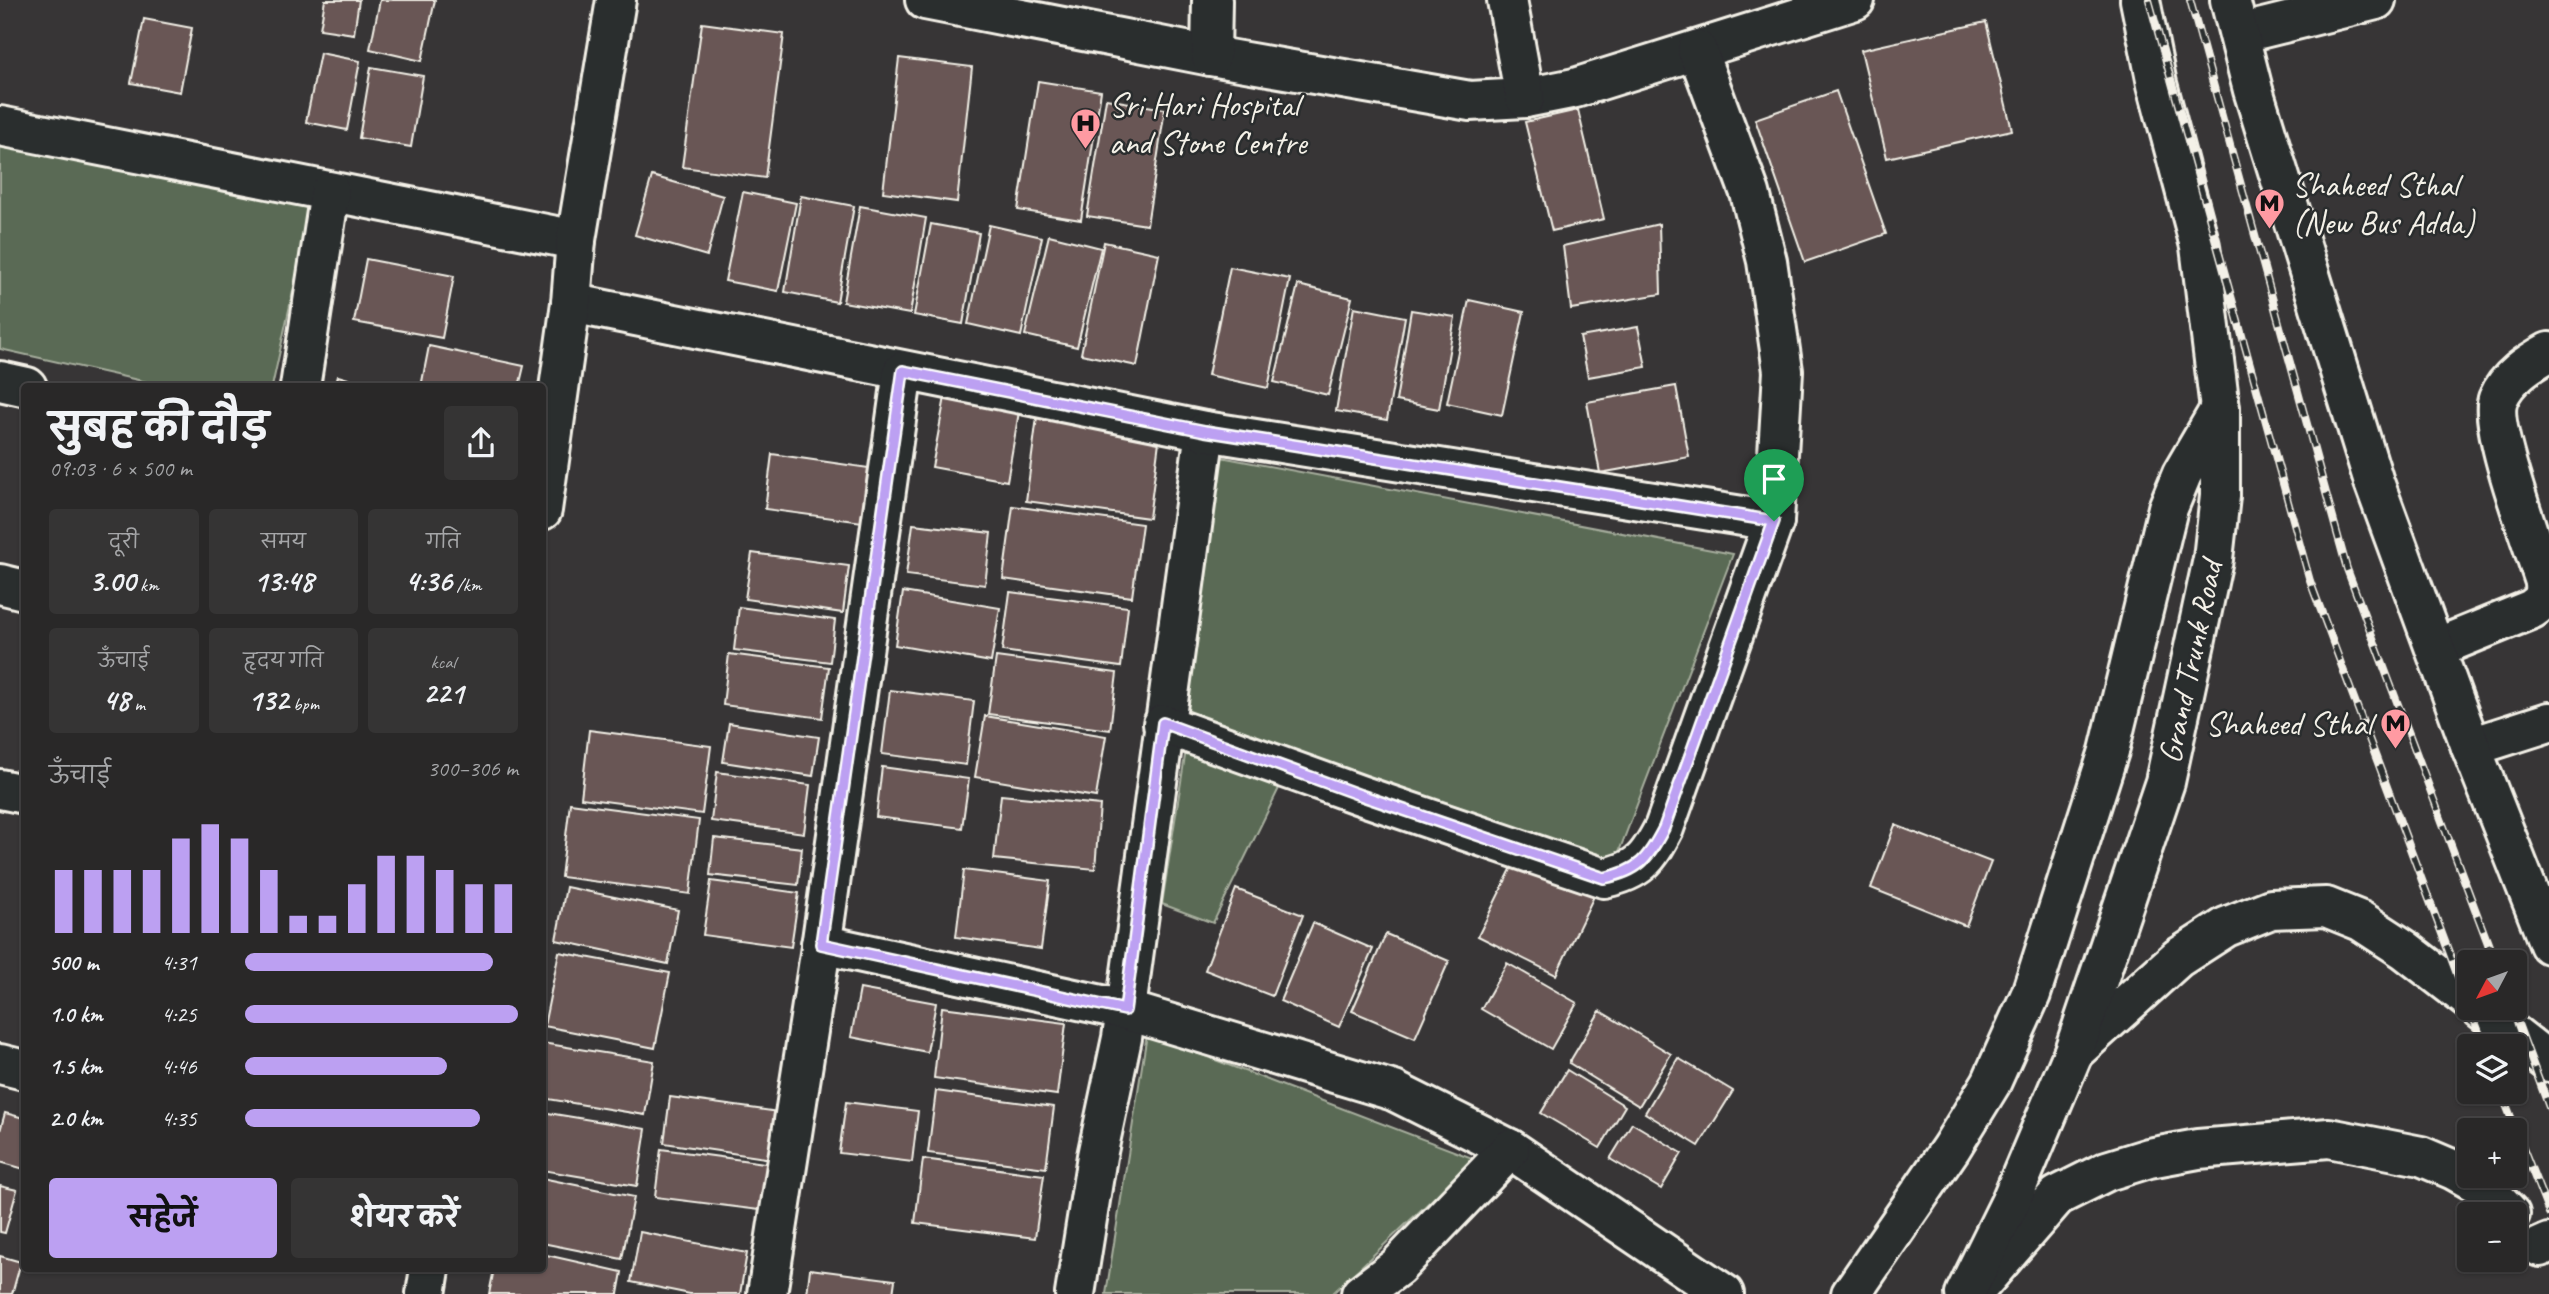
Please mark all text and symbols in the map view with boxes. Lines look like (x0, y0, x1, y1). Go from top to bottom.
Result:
place label: Sri Hari Hospital and Stone Centre (1109, 84, 1309, 164)
hospital icon: Sri Hari Hospital and Stone Centre (1069, 107, 1103, 151)
place label: Shaheed Sthal (New Bus Adda) (2292, 164, 2476, 244)
metro station icon: Shaheed Sthal (New Bus Adda) (2252, 187, 2286, 231)
text: सुबह की दौड़ (49, 404, 269, 451)
button: share (444, 406, 518, 480)
pin (1744, 449, 1804, 521)
text: 09:03 · 6 × 500 m (49, 454, 192, 483)
icon: arrive (1755, 460, 1793, 498)
text: दूरी (109, 530, 139, 554)
text: समय (261, 530, 306, 554)
text: गति (426, 530, 460, 554)
street label: Grand Trunk Road (2148, 552, 2233, 767)
text: 3.00 (89, 562, 135, 600)
text: 13:48 (254, 562, 313, 600)
text: 4:36 (405, 562, 452, 600)
text: km (135, 573, 159, 597)
text: /km (452, 573, 481, 597)
text: ऊँचाई (98, 649, 149, 673)
text: हृदय गति (243, 649, 324, 673)
text: kcal (431, 650, 456, 674)
text: 221 (423, 674, 463, 712)
text: 48 (103, 681, 130, 719)
text: 132 (248, 681, 288, 719)
text: m (130, 692, 145, 716)
text: bpm (288, 692, 319, 716)
place label: Shaheed Sthal (2206, 703, 2377, 745)
metro station icon: Shaheed Sthal (2378, 707, 2412, 751)
text: 300–306 m (427, 754, 518, 783)
text: ऊँचाई (49, 761, 111, 790)
text: 500 m (49, 948, 98, 977)
text: 4:31 (161, 948, 197, 977)
north arrow (2457, 950, 2527, 1020)
map controls (2457, 950, 2527, 1272)
text: 1.0 km (49, 1000, 103, 1029)
text: 4:25 (161, 1000, 197, 1029)
button: layers (2457, 1034, 2527, 1104)
text: 1.5 km (49, 1052, 102, 1081)
text: 4:46 (161, 1052, 197, 1081)
text: 2.0 km (49, 1104, 103, 1133)
text: 4:35 (161, 1104, 197, 1133)
button: + (2457, 1118, 2527, 1188)
button: सहेजें (49, 1178, 277, 1258)
button: शेयर करें (291, 1178, 518, 1258)
button: − (2457, 1202, 2527, 1272)

